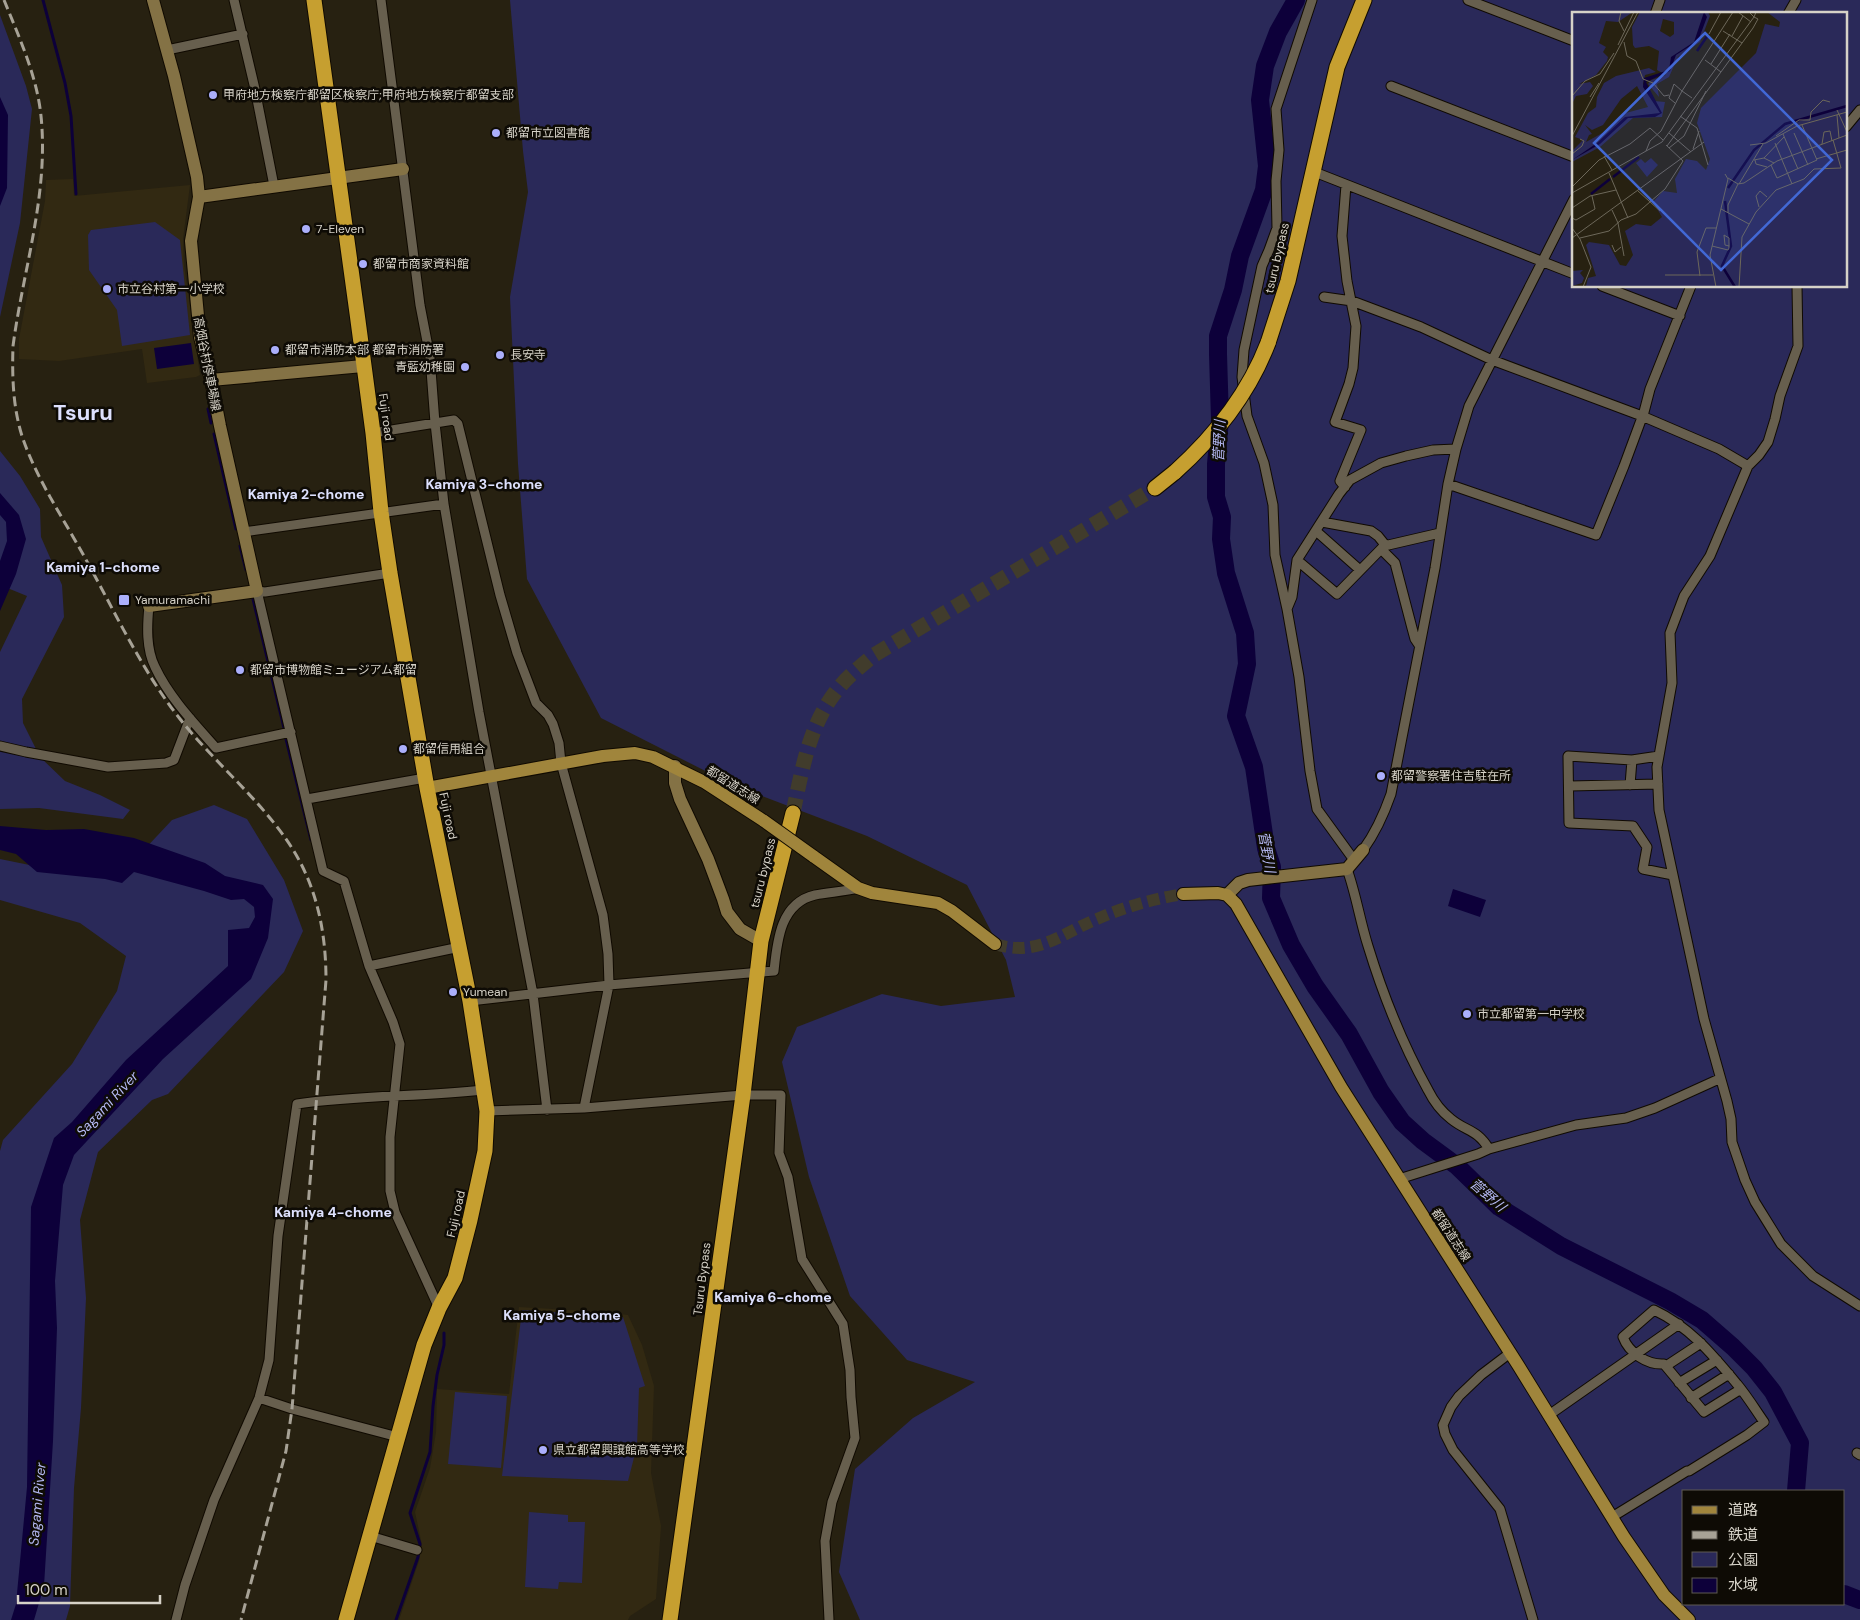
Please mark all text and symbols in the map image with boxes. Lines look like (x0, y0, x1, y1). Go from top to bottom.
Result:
inset map (1572, 12, 1848, 288)
place label: 甲府地方検察庁都留区検察庁;甲府地方検察庁都留支部 (223, 87, 514, 103)
marker: 甲府地方検察庁都留区検察庁;甲府地方検察庁都留支部 (207, 89, 219, 101)
place label: 都留市立図書館 (506, 125, 590, 141)
marker: 都留市立図書館 (490, 127, 502, 139)
place label: 7-Eleven (316, 221, 364, 237)
street label: tsuru bypass (1261, 221, 1293, 295)
marker: 7-Eleven (300, 223, 312, 235)
place label: 都留市商家資料館 (373, 256, 469, 272)
marker: 都留市商家資料館 (357, 258, 369, 270)
place label: 市立谷村第一小学校 (117, 281, 225, 297)
marker: 市立谷村第一小学校 (101, 283, 113, 295)
street label: 高畑谷村停車場線 (190, 315, 224, 413)
place label: 都留市消防本部 都留市消防署 (285, 342, 444, 358)
marker: 都留市消防本部 都留市消防署 (269, 344, 281, 356)
place label: 長安寺 (510, 347, 546, 363)
marker: 長安寺 (494, 349, 506, 361)
place label: 青藍幼稚園 (395, 359, 455, 375)
marker: 青藍幼稚園 (459, 361, 471, 373)
street label: Fuji road (375, 392, 397, 442)
district label: Tsuru (53, 398, 113, 427)
water label: 菅野川 (1209, 418, 1229, 462)
district label: Kamiya 3-chome (425, 475, 543, 493)
district label: Kamiya 2-chome (248, 485, 364, 503)
district label: Kamiya 1-chome (46, 558, 160, 576)
place label: Yamuramachi (135, 592, 210, 608)
marker: Yamuramachi (117, 593, 131, 607)
place label: 都留市博物館ミュージアム都留 (250, 662, 417, 678)
marker: 都留市博物館ミュージアム都留 (234, 664, 246, 676)
place label: 都留信用組合 (413, 741, 485, 757)
marker: 都留信用組合 (397, 743, 409, 755)
street label: 都留道志線 (703, 762, 763, 808)
place label: 都留警察署住吉駐在所 (1391, 768, 1511, 784)
marker: 都留警察署住吉駐在所 (1375, 770, 1387, 782)
street label: Fuji road (435, 791, 461, 841)
water label: 菅野川 (1254, 830, 1280, 876)
street label: tsuru bypass (747, 836, 779, 910)
place label: Yumean (463, 984, 508, 1000)
marker: Yumean (447, 986, 459, 998)
place label: 市立都留第一中学校 (1477, 1006, 1585, 1022)
marker: 市立都留第一中学校 (1461, 1008, 1473, 1020)
water label: Sagami River (72, 1067, 143, 1141)
water label: 菅野川 (1466, 1174, 1511, 1217)
street label: Fuji road (443, 1189, 469, 1239)
district label: Kamiya 4-chome (274, 1203, 392, 1221)
street label: 都留道志線 (1428, 1205, 1474, 1265)
street label: Tsuru Bypass (690, 1242, 714, 1316)
district label: Kamiya 6-chome (714, 1288, 832, 1306)
district label: Kamiya 5-chome (503, 1306, 621, 1324)
place label: 県立都留興譲館高等学校 (553, 1442, 685, 1458)
marker: 県立都留興譲館高等学校 (537, 1444, 549, 1456)
water label: Sagami River (24, 1461, 50, 1546)
legend (1682, 1490, 1845, 1605)
text: 道路 (1728, 1500, 1758, 1520)
text: 鉄道 (1728, 1525, 1758, 1545)
text: 公園 (1728, 1550, 1758, 1570)
scale bar (18, 1572, 160, 1604)
text: 水域 (1728, 1575, 1758, 1595)
text: 100 m (25, 1580, 68, 1600)

